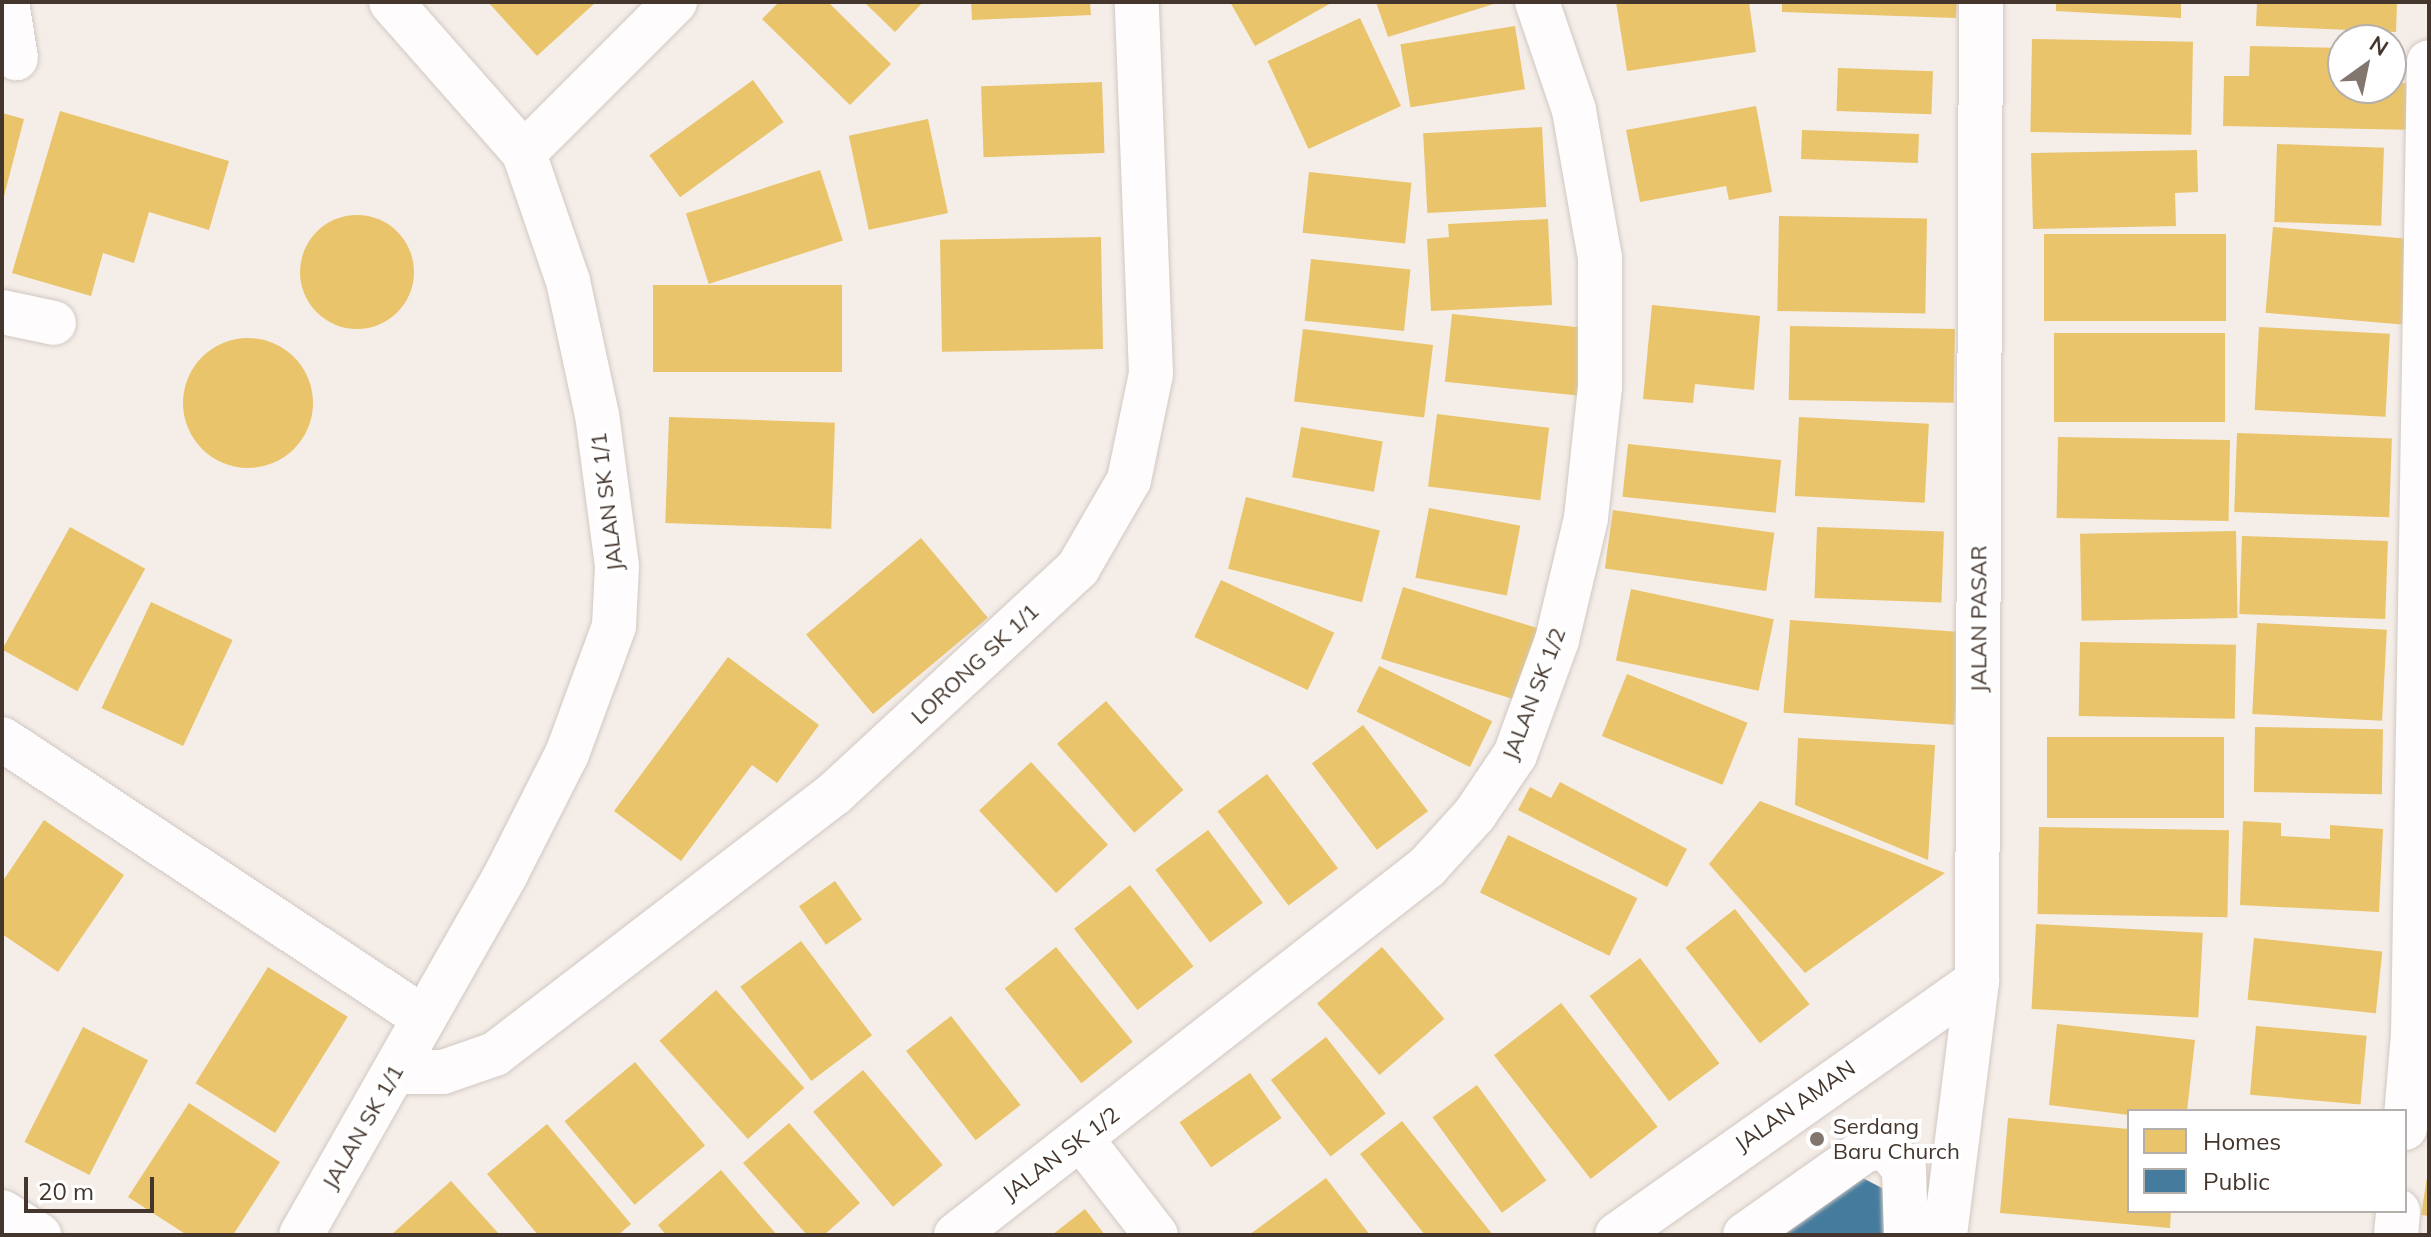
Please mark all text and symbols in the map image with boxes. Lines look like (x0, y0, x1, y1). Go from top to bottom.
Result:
north arrow (2327, 24, 2407, 104)
text: N (2364, 29, 2394, 62)
street label: JALAN SK 1/1 (585, 431, 629, 573)
street label: JALAN PASAR (1966, 545, 1992, 693)
street label: LORONG SK 1/1 (906, 598, 1044, 730)
street label: JALAN SK 1/2 (1497, 624, 1571, 764)
street label: JALAN AMAN (1730, 1055, 1860, 1157)
street label: JALAN SK 1/1 (317, 1060, 409, 1194)
street label: JALAN SK 1/2 (997, 1102, 1125, 1206)
legend (2127, 1109, 2407, 1213)
place label: Serdang Baru Church (1833, 1113, 1960, 1164)
text: Homes (2203, 1126, 2281, 1156)
marker: Serdang Baru Church (1808, 1130, 1826, 1148)
scale bar (28, 1161, 158, 1211)
text: Public (2203, 1166, 2270, 1196)
text: 20 m (38, 1176, 94, 1206)

